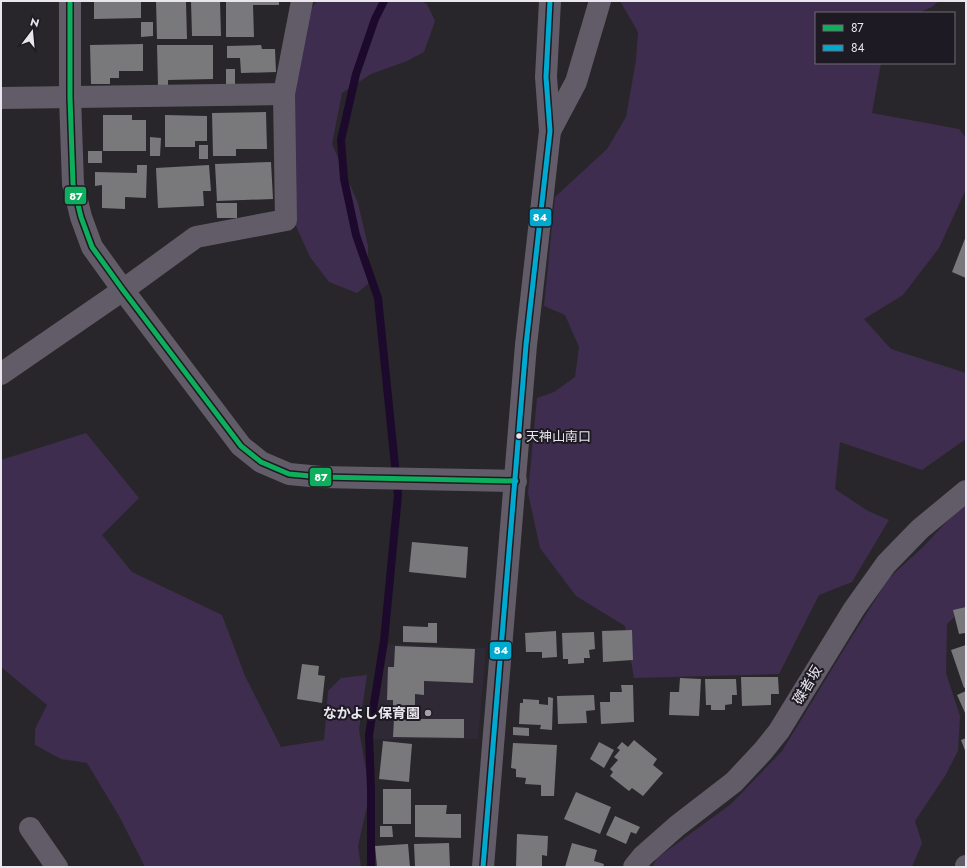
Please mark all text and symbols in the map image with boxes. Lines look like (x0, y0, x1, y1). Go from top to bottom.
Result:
north arrow (12, 12, 52, 52)
legend (815, 12, 955, 64)
text: N (28, 13, 41, 31)
text: 87 (851, 19, 864, 37)
text: 84 (851, 39, 865, 57)
line badge: 87 (64, 186, 87, 205)
text: 87 (69, 188, 83, 204)
line badge: 84 (529, 208, 552, 227)
text: 84 (533, 209, 548, 225)
place label: 天神山南口 (526, 427, 591, 446)
marker: 天神山南口 (514, 431, 524, 441)
line badge: 87 (309, 467, 332, 487)
text: 87 (314, 469, 328, 485)
line badge: 84 (489, 641, 512, 660)
text: 84 (494, 642, 509, 658)
street label: 磔者坂 (788, 662, 826, 708)
place label: なかよし保育園 (323, 703, 420, 723)
marker: なかよし保育園 (423, 708, 433, 718)

